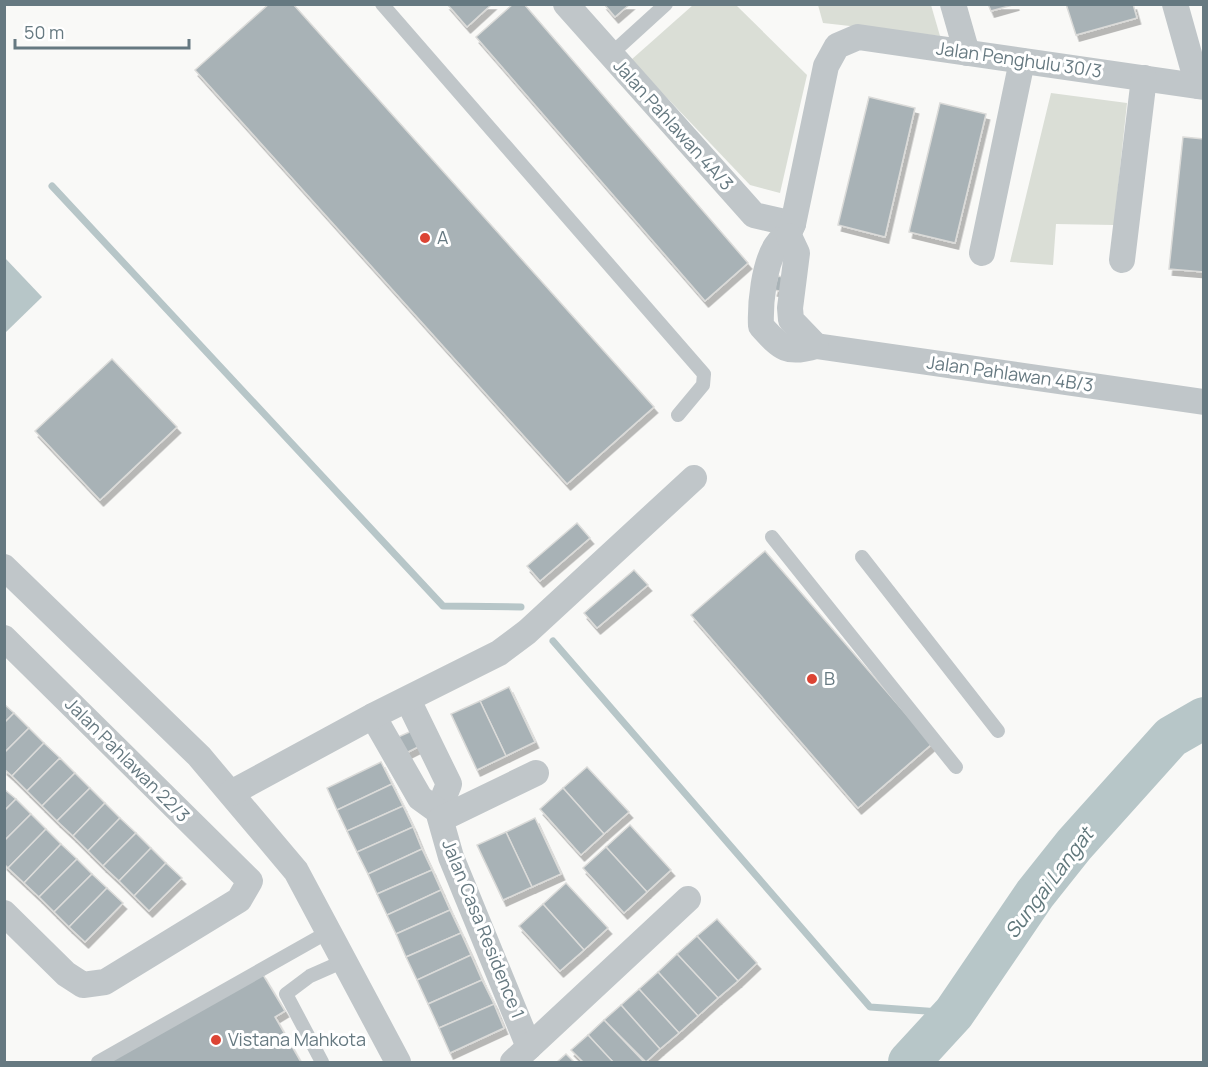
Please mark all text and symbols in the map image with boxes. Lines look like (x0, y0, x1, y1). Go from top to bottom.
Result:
scale bar (15, 12, 189, 50)
text: 50 m (24, 20, 64, 44)
street label: Jalan Penghulu 30/3 (935, 36, 1103, 83)
street label: Jalan Pahlawan 4A/3 (608, 54, 739, 195)
place label: A (437, 225, 449, 249)
marker: A (418, 231, 432, 245)
street label: Jalan Pahlawan 4B/3 (925, 349, 1095, 397)
place label: B (824, 666, 835, 690)
marker: B (805, 672, 819, 686)
street label: Jalan Pahlawan 22/3 (60, 692, 195, 827)
water label: Sungai Langat (998, 820, 1100, 943)
street label: Jalan Casa Residence 1 (437, 836, 531, 1022)
place label: Vistana Mahkota (228, 1027, 366, 1051)
marker: Vistana Mahkota (209, 1033, 223, 1047)

